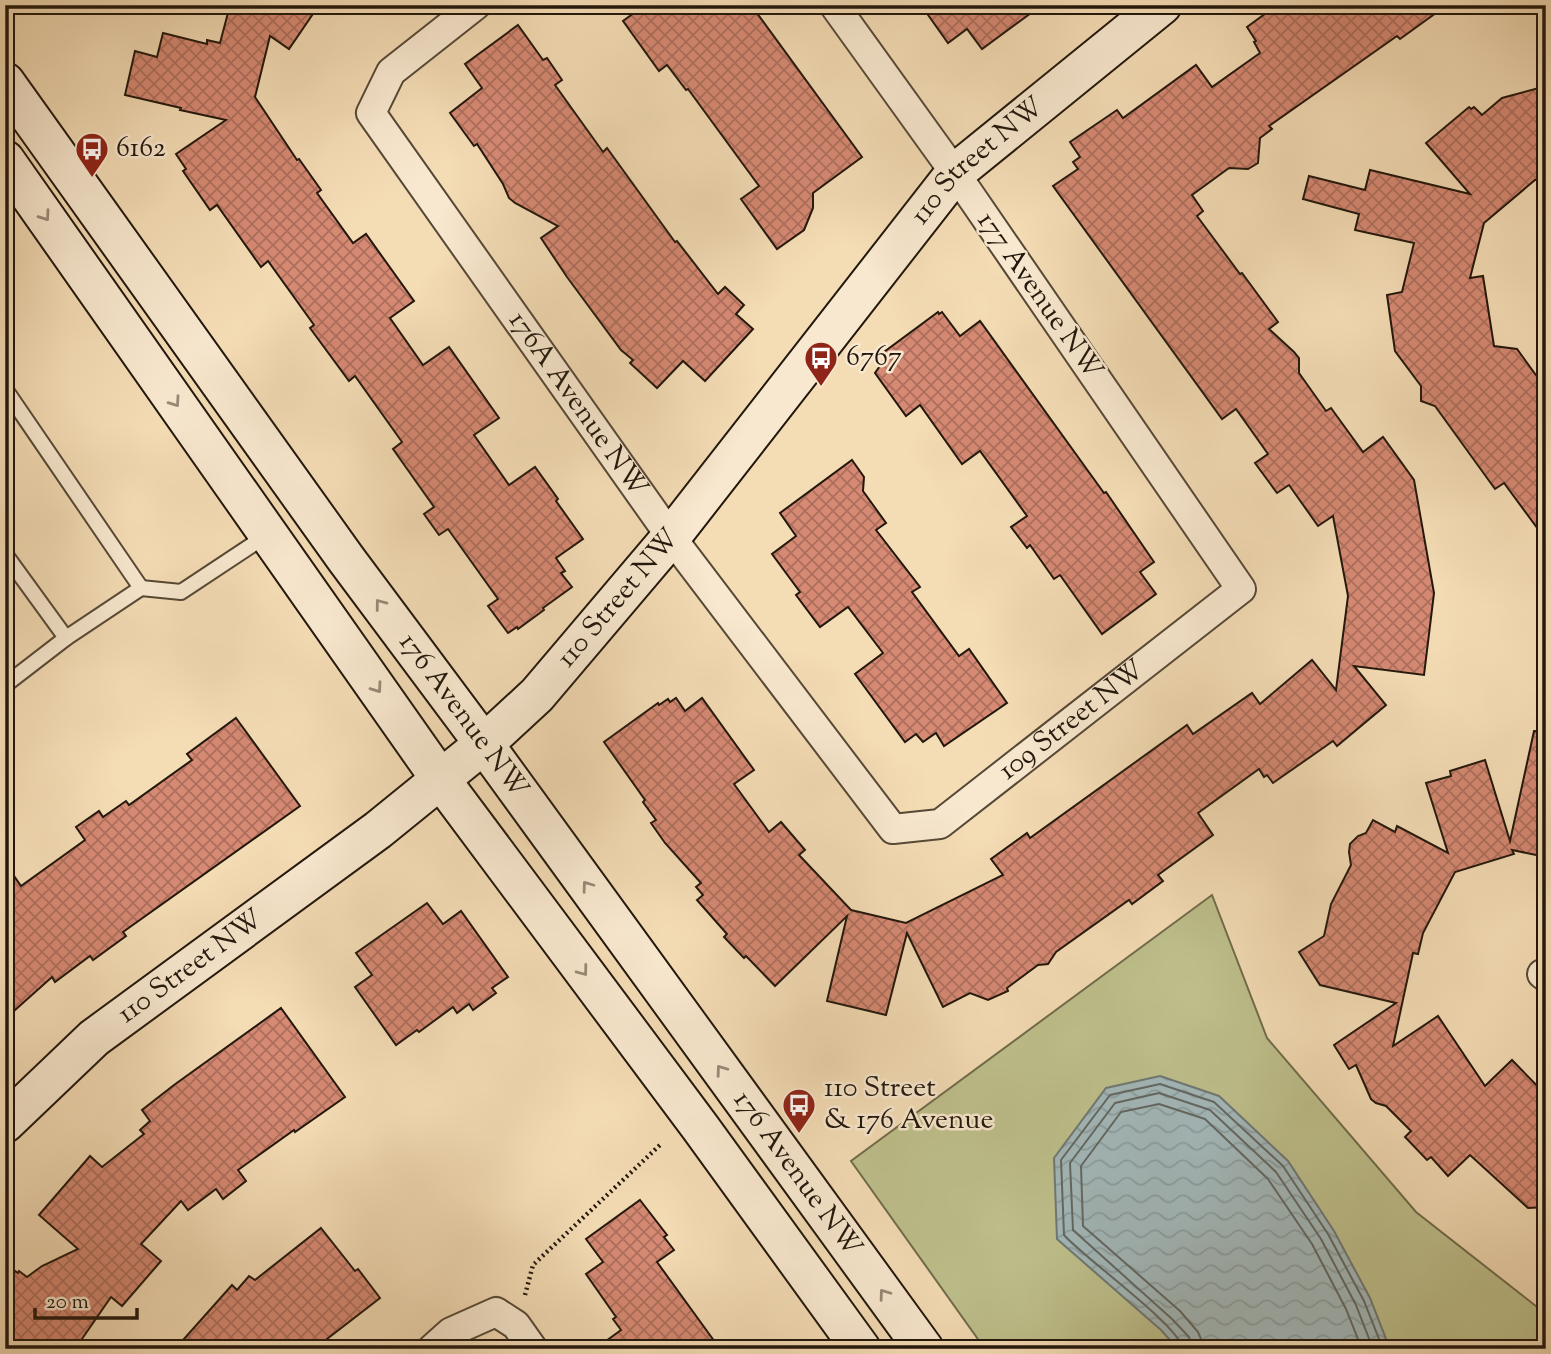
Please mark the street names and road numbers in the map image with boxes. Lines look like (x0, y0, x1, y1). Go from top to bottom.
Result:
street label: 110 Street NW (902, 88, 1053, 234)
street label: 177 Avenue NW (966, 204, 1112, 388)
street label: 176A Avenue NW (498, 304, 657, 505)
street label: 110 Street NW (548, 520, 689, 677)
street label: 176 Avenue NW (388, 625, 537, 807)
street label: 109 Street NW (991, 651, 1154, 791)
street label: 110 Street NW (110, 900, 272, 1034)
street label: 176 Avenue NW (723, 1083, 871, 1265)

